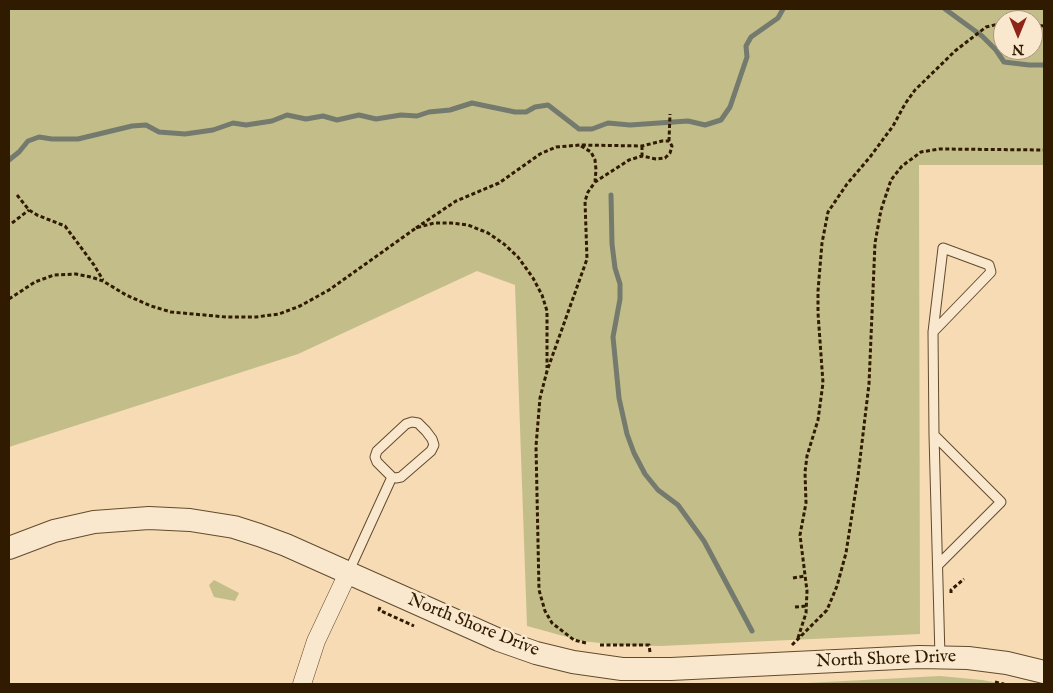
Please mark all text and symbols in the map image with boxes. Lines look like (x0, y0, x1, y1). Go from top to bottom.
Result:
north arrow (993, 10, 1043, 60)
text: N (1012, 40, 1024, 58)
street label: North Shore Drive (404, 590, 542, 662)
street label: North Shore Drive (816, 647, 956, 673)

